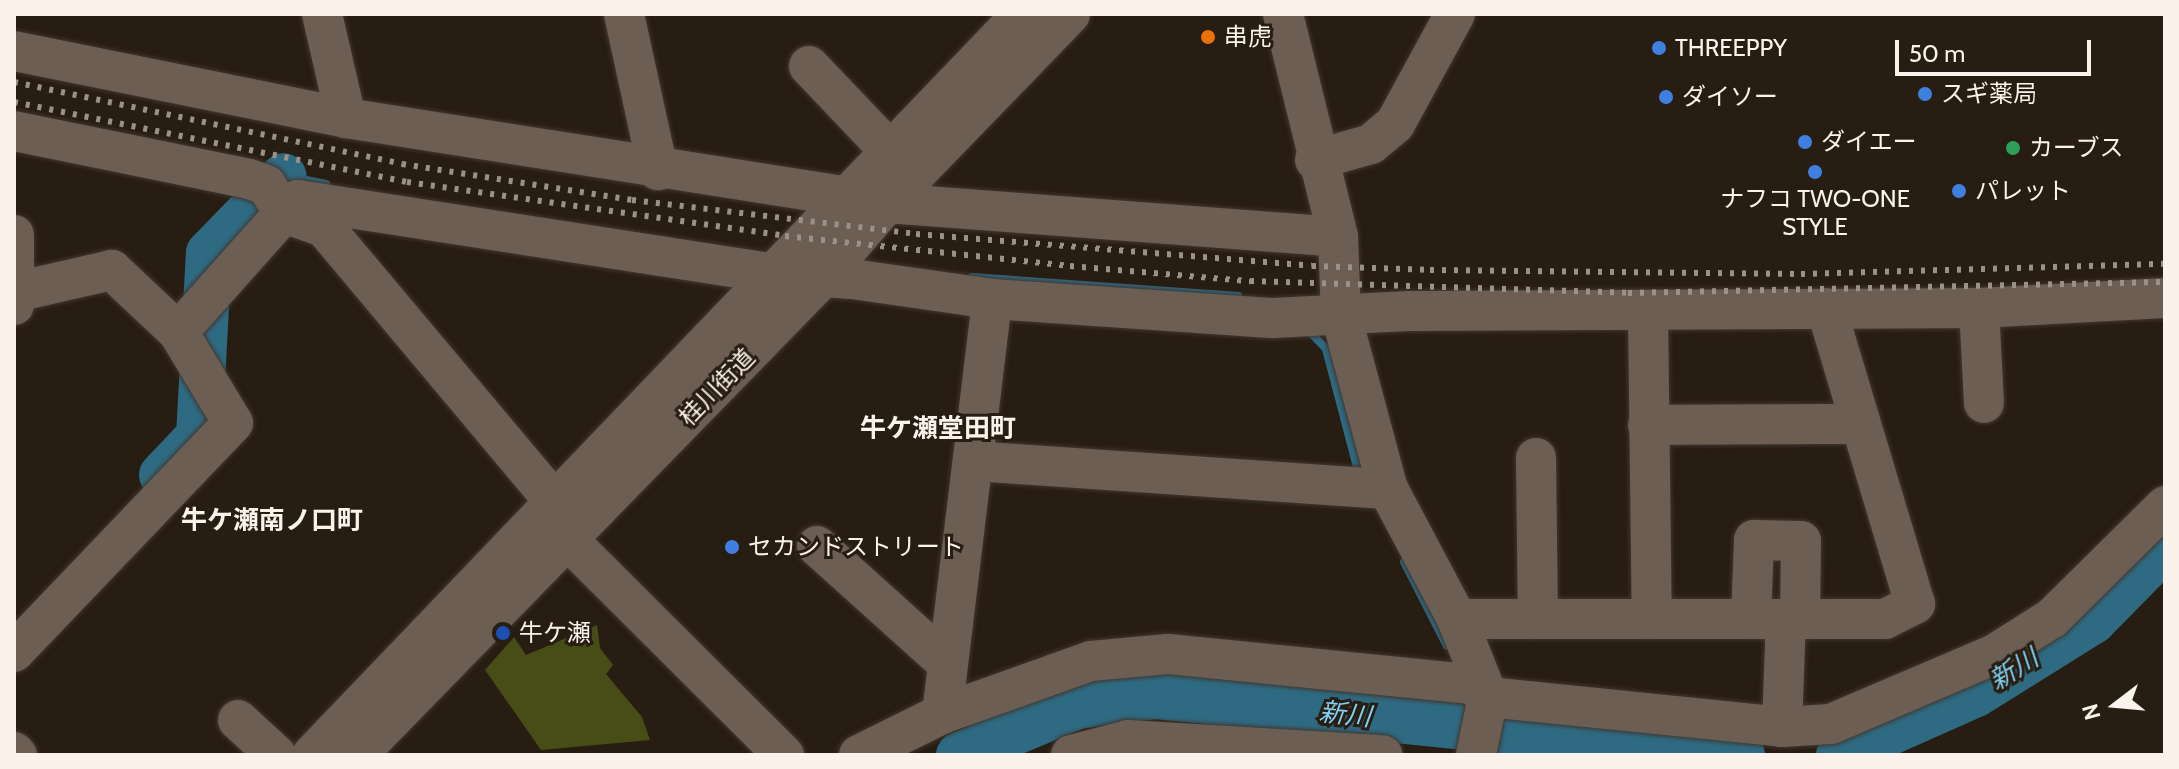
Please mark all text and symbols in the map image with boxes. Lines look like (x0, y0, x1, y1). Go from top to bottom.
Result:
place label: 串虎 (1224, 23, 1272, 51)
scale bar (1899, 24, 2095, 74)
marker: 串虎 (1199, 28, 1217, 46)
place label: THREEPPY (1675, 34, 1787, 62)
marker: THREEPPY (1650, 39, 1668, 57)
text: 50 m (1909, 39, 1965, 68)
place label: スギ薬局 (1941, 80, 2037, 108)
place label: ダイソー (1682, 83, 1778, 111)
marker: スギ薬局 (1916, 85, 1934, 103)
marker: ダイソー (1657, 88, 1675, 106)
place label: ダイエー (1821, 128, 1917, 156)
marker: ダイエー (1796, 133, 1814, 151)
place label: カーブス (2029, 134, 2125, 162)
marker: カーブス (2004, 139, 2022, 157)
marker: ナフコ TWO-ONE STYLE (1806, 163, 1824, 181)
place label: パレット (1975, 177, 2071, 205)
marker: パレット (1950, 182, 1968, 200)
place label: ナフコ TWO-ONE STYLE (1720, 185, 1910, 241)
street label: 桂川街道 (673, 342, 761, 432)
district label: 牛ケ瀬堂田町 (860, 413, 1016, 445)
district label: 牛ケ瀬南ノ口町 (181, 505, 363, 537)
place label: セカンドストリート (748, 533, 964, 561)
marker: セカンドストリート (723, 538, 741, 556)
place label: 牛ケ瀬 (519, 619, 591, 647)
marker: 牛ケ瀬 (494, 624, 512, 642)
water label: 新川 (1984, 643, 2044, 697)
north arrow (2075, 665, 2155, 745)
water label: 新川 (1318, 697, 1372, 733)
text: N (2076, 701, 2107, 723)

